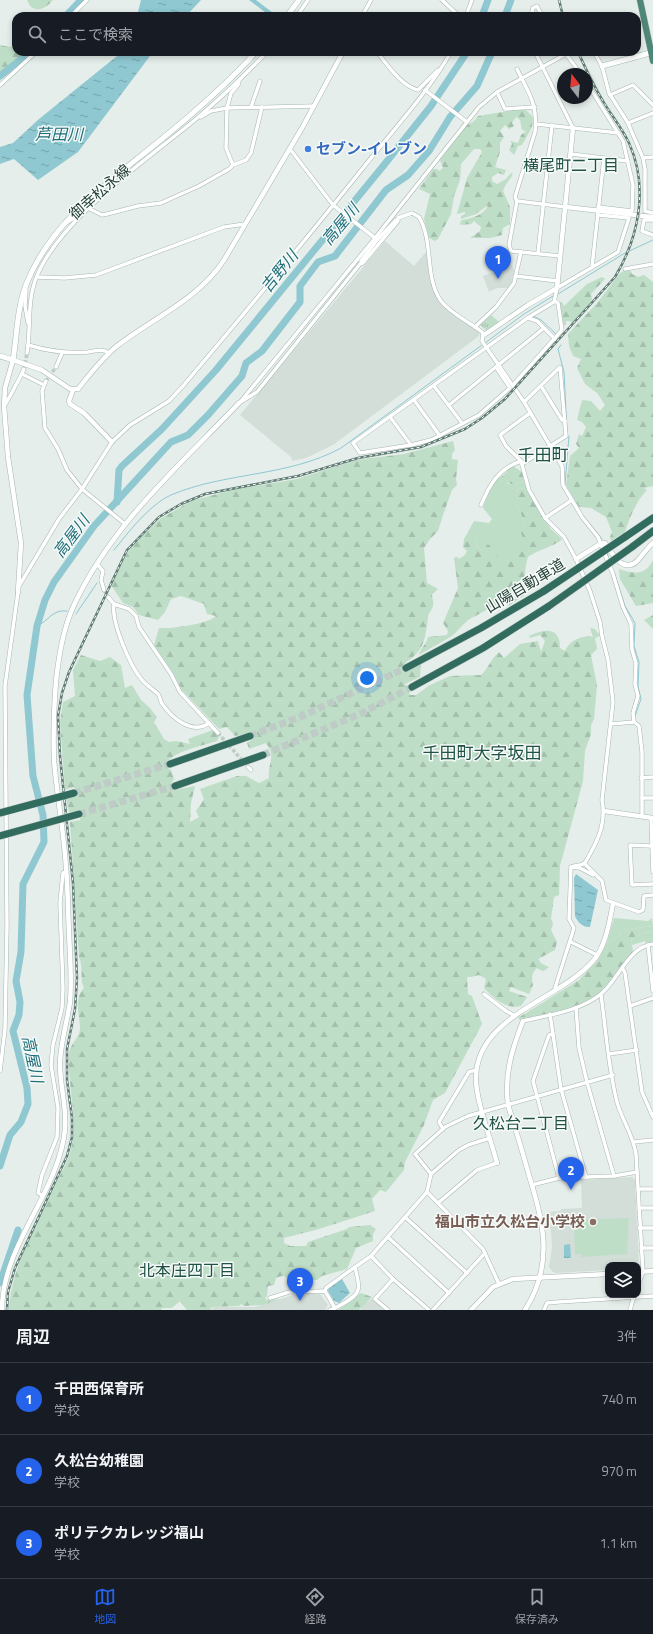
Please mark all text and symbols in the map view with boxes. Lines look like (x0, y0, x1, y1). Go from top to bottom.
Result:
search box (12, 12, 641, 56)
icon: search (26, 23, 48, 45)
text: ここで検索 (58, 23, 133, 46)
north arrow (557, 68, 593, 104)
water label: 芦田川 (35, 122, 85, 146)
place label: セブン-イレブン (316, 137, 427, 160)
marker: セブン-イレブン (303, 144, 313, 154)
district label: 横尾町二丁目 (523, 153, 619, 177)
street label: 御幸松永線 (64, 158, 136, 225)
water label: 高屋川 (315, 196, 366, 250)
water label: 吉野川 (255, 243, 305, 297)
pin: 1 (485, 246, 511, 279)
district label: 千田町 (518, 442, 569, 468)
water label: 高屋川 (47, 508, 96, 562)
street label: 山陽自動車道 (480, 553, 569, 619)
your location (357, 668, 377, 688)
district label: 千田町大字坂田 (423, 740, 542, 766)
water label: 高屋川 (16, 1033, 50, 1087)
district label: 久松台二丁目 (473, 1111, 569, 1135)
pin: 2 (558, 1157, 584, 1190)
place label: 福山市立久松台小学校 (434, 1210, 585, 1233)
marker: 福山市立久松台小学校 (588, 1217, 598, 1227)
district label: 北本庄四丁目 (139, 1258, 235, 1282)
map controls (605, 1262, 641, 1298)
button: layers (605, 1262, 641, 1298)
pin: 3 (287, 1268, 313, 1301)
text: 周辺 (16, 1324, 50, 1350)
text: 3件 (617, 1326, 637, 1346)
text: 千田西保育所 (54, 1377, 144, 1400)
text: 1 (25, 1389, 33, 1409)
text: 740 m (601, 1389, 637, 1409)
text: 学校 (54, 1400, 80, 1420)
text: 久松台幼稚園 (54, 1449, 144, 1472)
text: 2 (25, 1461, 33, 1481)
text: 970 m (601, 1461, 637, 1481)
text: 学校 (54, 1472, 80, 1492)
text: ポリテクカレッジ福山 (54, 1521, 204, 1544)
text: 3 (25, 1533, 33, 1553)
text: 1.1 km (600, 1533, 637, 1553)
text: 学校 (54, 1544, 80, 1564)
tab: 地図 (94, 1586, 116, 1627)
tab: 経路 (304, 1586, 326, 1627)
tab: 保存済み (515, 1586, 559, 1627)

